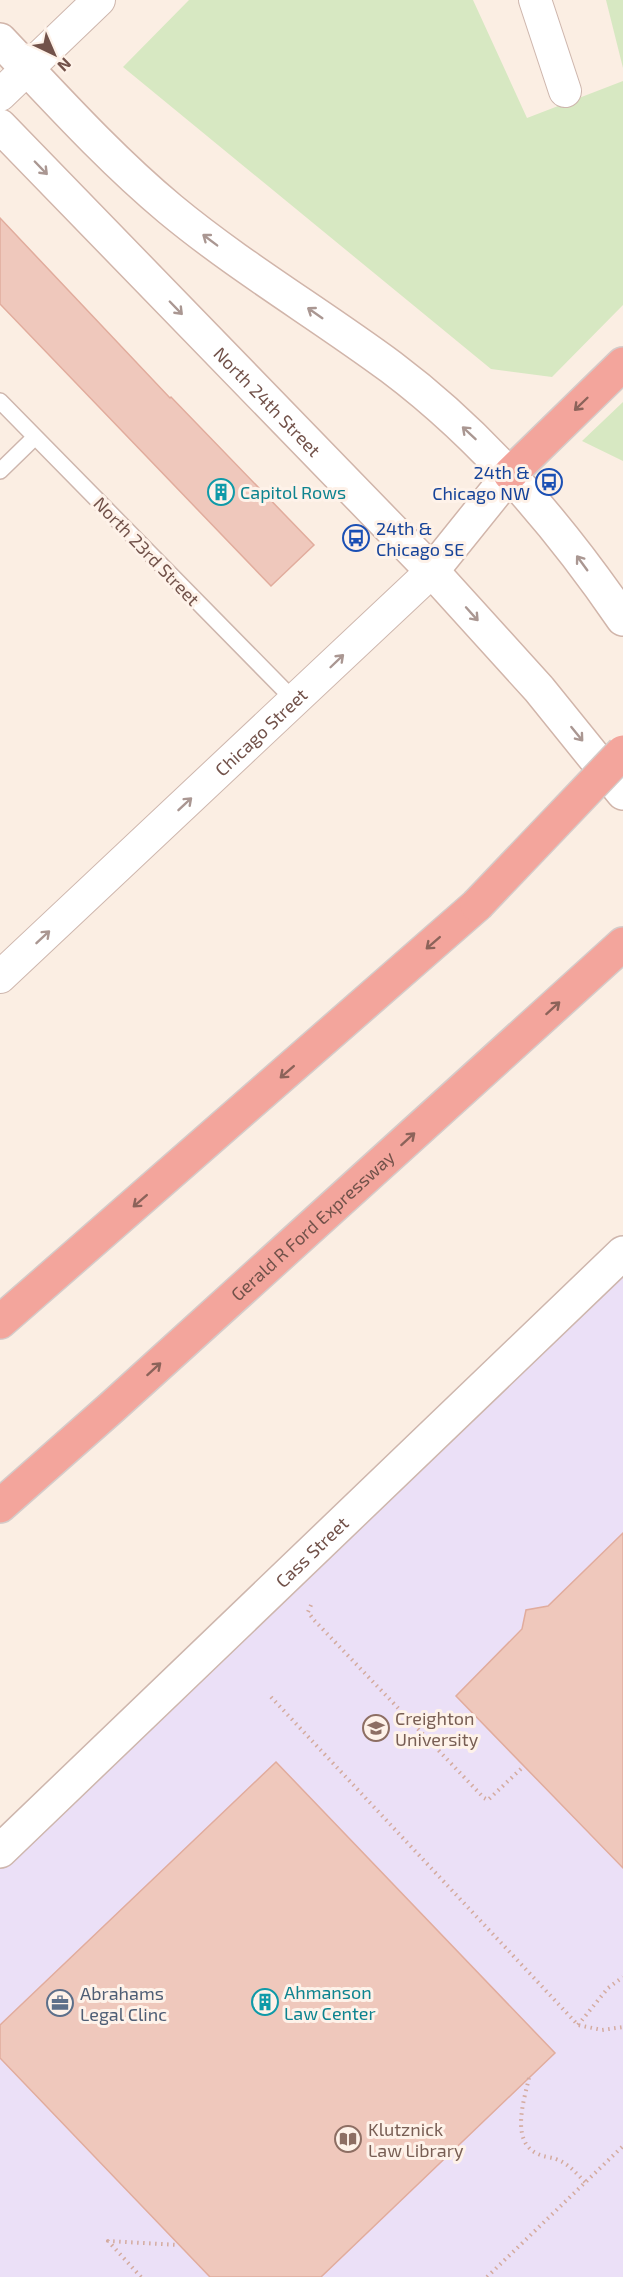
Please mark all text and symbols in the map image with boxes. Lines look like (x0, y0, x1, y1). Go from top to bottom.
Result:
north arrow (24, 24, 84, 84)
text: N (54, 54, 76, 76)
one-way arrow (33, 161, 48, 176)
one-way arrow (203, 234, 219, 247)
one-way arrow (169, 301, 184, 316)
one-way arrow (307, 307, 323, 320)
street label: North 24th Street (209, 342, 326, 461)
one-way arrow (573, 397, 588, 412)
one-way arrow (462, 426, 477, 440)
place label: 24th & Chicago NW (432, 461, 530, 504)
bus stop icon: 24th & Chicago NW (534, 467, 564, 497)
building icon: Capitol Rows (206, 477, 236, 507)
place label: Capitol Rows (240, 481, 346, 503)
street label: North 23rd Street (89, 492, 205, 610)
place label: 24th & Chicago SE (376, 517, 464, 560)
bus stop icon: 24th & Chicago SE (341, 523, 371, 553)
one-way arrow (576, 556, 589, 572)
one-way arrow (465, 606, 479, 621)
one-way arrow (329, 654, 344, 668)
street label: Chicago Street (210, 683, 312, 780)
one-way arrow (570, 726, 584, 741)
one-way arrow (178, 796, 193, 811)
one-way arrow (35, 930, 50, 944)
one-way arrow (426, 936, 441, 950)
one-way arrow (545, 1001, 560, 1015)
one-way arrow (280, 1065, 295, 1079)
one-way arrow (400, 1132, 415, 1146)
street label: Gerald R Ford Expressway (226, 1145, 399, 1305)
one-way arrow (133, 1194, 148, 1208)
one-way arrow (147, 1362, 162, 1376)
street label: Cass Street (271, 1512, 353, 1592)
place label: Creighton University (395, 1707, 479, 1750)
school or university icon: Creighton University (361, 1713, 391, 1743)
place label: Ahmanson Law Center (284, 1981, 376, 2024)
place label: Abrahams Legal Clinc (80, 1982, 167, 2025)
building icon: Ahmanson Law Center (250, 1987, 280, 2017)
office icon: Abrahams Legal Clinc (45, 1988, 75, 2018)
place label: Klutznick Law Library (368, 2118, 464, 2161)
library icon: Klutznick Law Library (333, 2124, 363, 2154)

